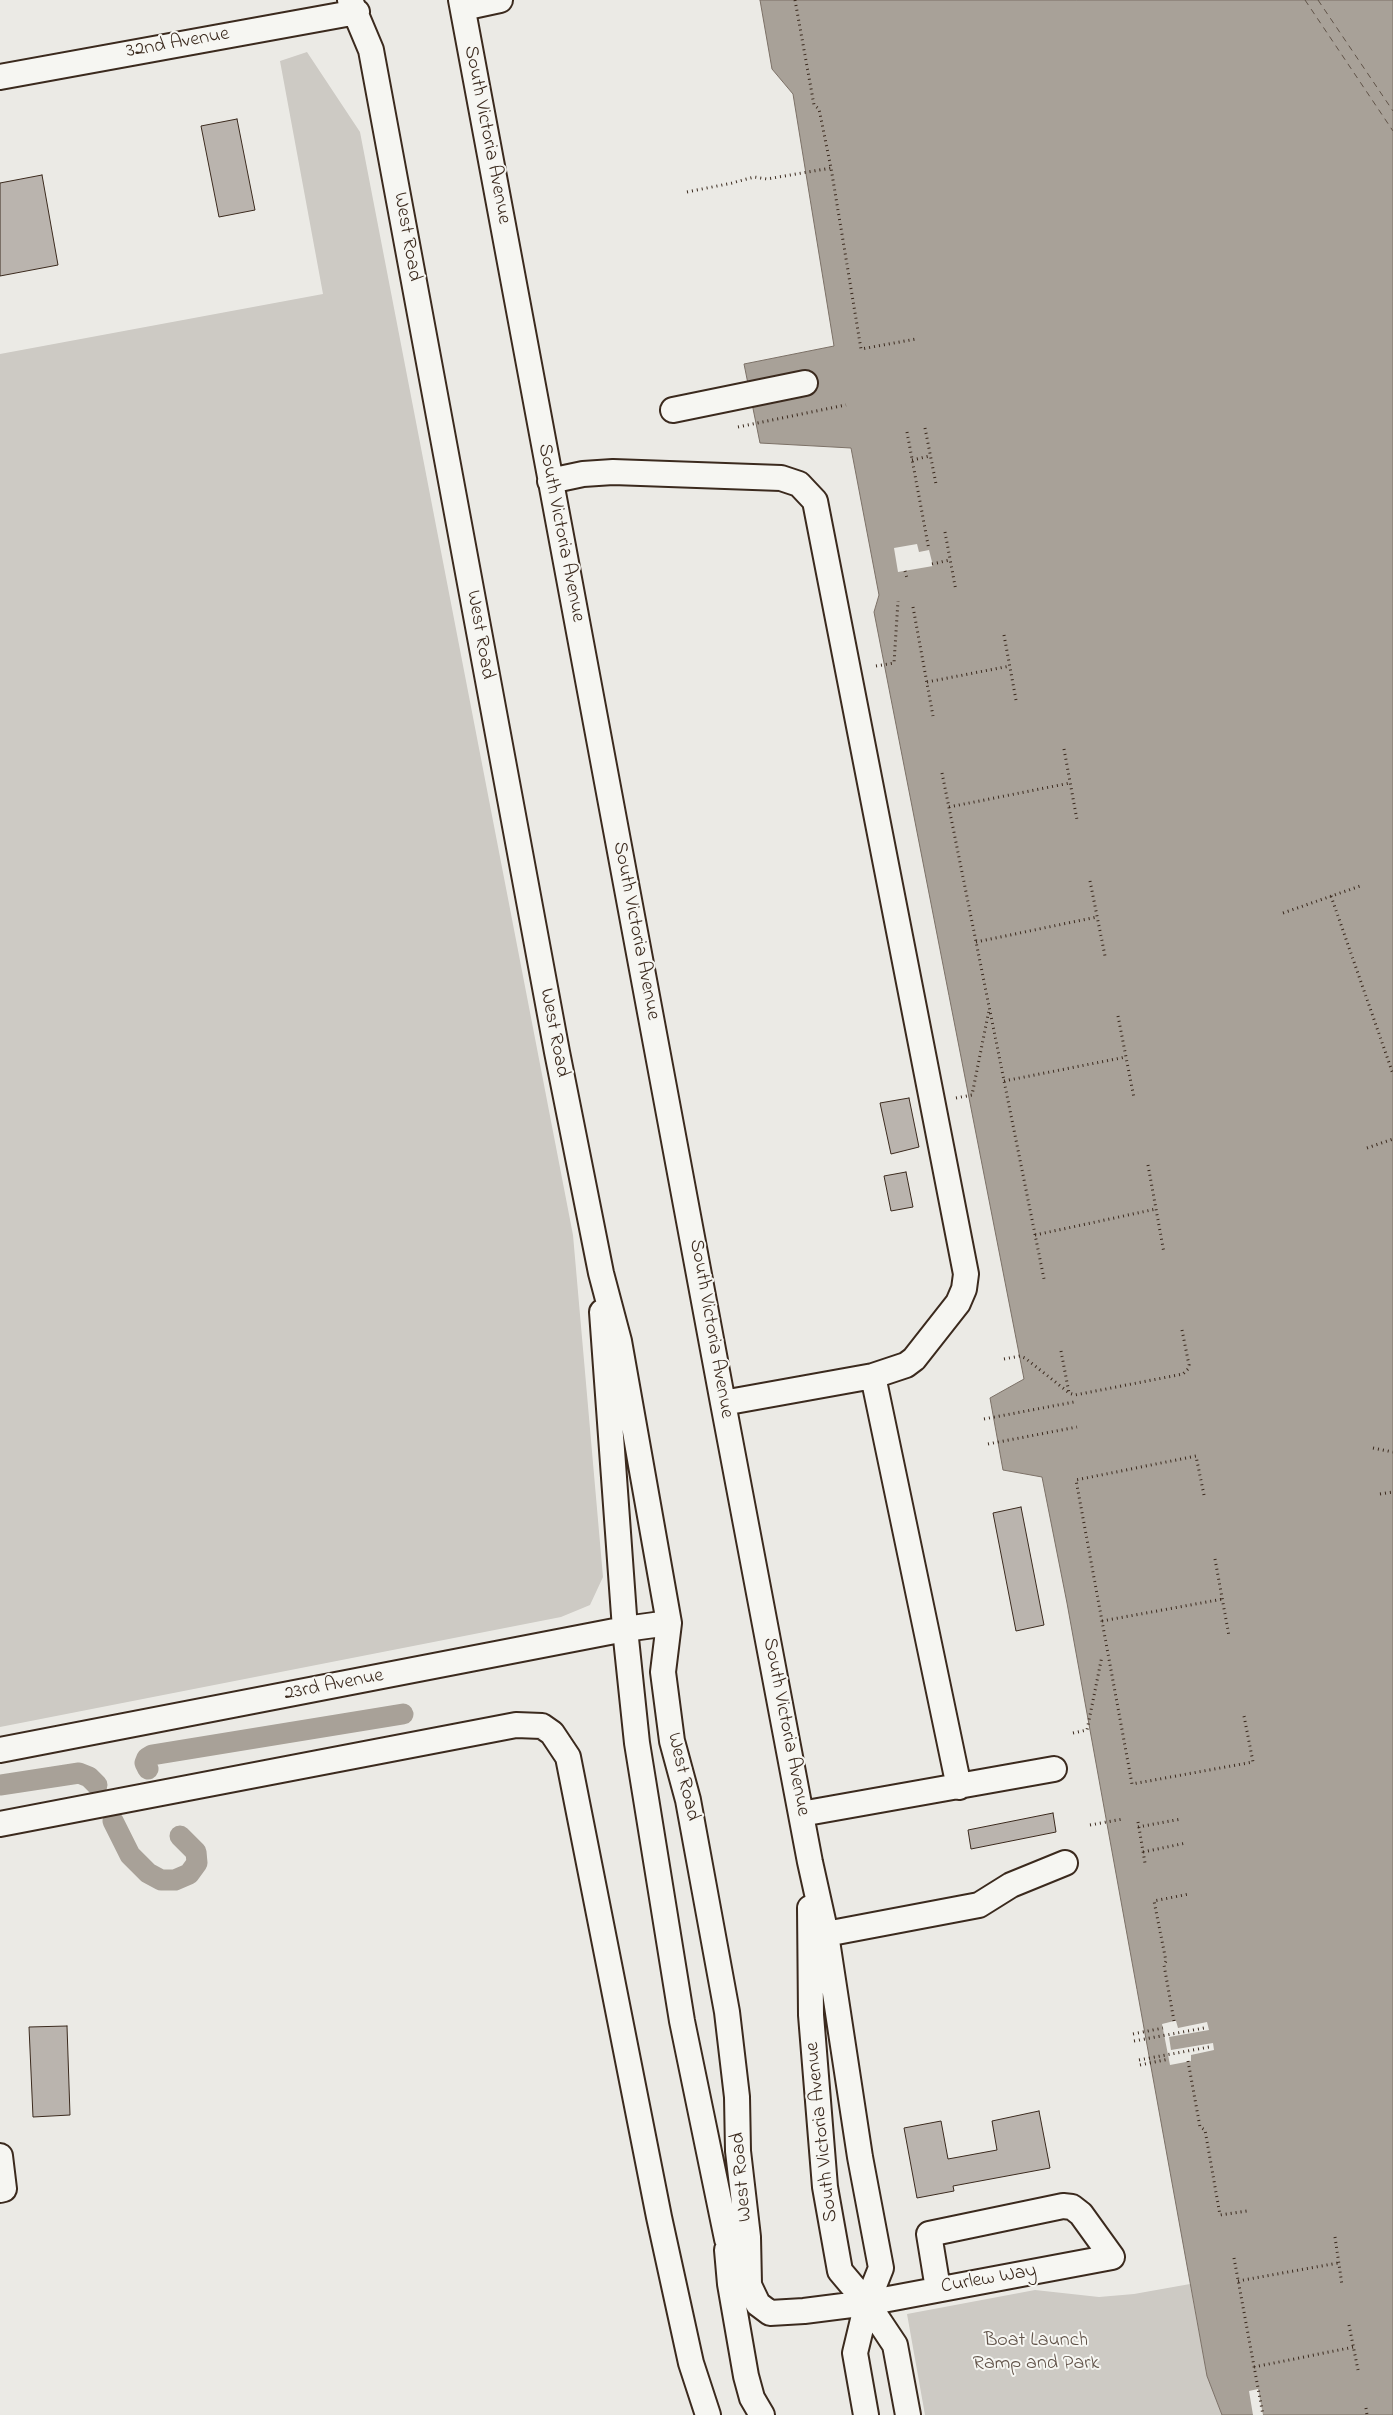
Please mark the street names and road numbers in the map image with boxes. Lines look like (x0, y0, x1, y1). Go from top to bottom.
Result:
street label: 32nd Avenue (125, 23, 231, 65)
street label: South Victoria Avenue (457, 44, 515, 226)
street label: West Road (386, 191, 426, 283)
street label: South Victoria Avenue (531, 442, 589, 624)
street label: West Road (459, 589, 499, 681)
street label: South Victoria Avenue (606, 840, 664, 1022)
street label: West Road (533, 987, 573, 1079)
street label: South Victoria Avenue (682, 1238, 738, 1420)
street label: South Victoria Avenue (756, 1636, 814, 1818)
street label: 23rd Avenue (282, 1665, 386, 1707)
street label: West Road (660, 1731, 704, 1823)
street label: South Victoria Avenue (802, 2041, 844, 2223)
street label: West Road (727, 2131, 759, 2223)
street label: Curlew Way (939, 2260, 1039, 2300)

